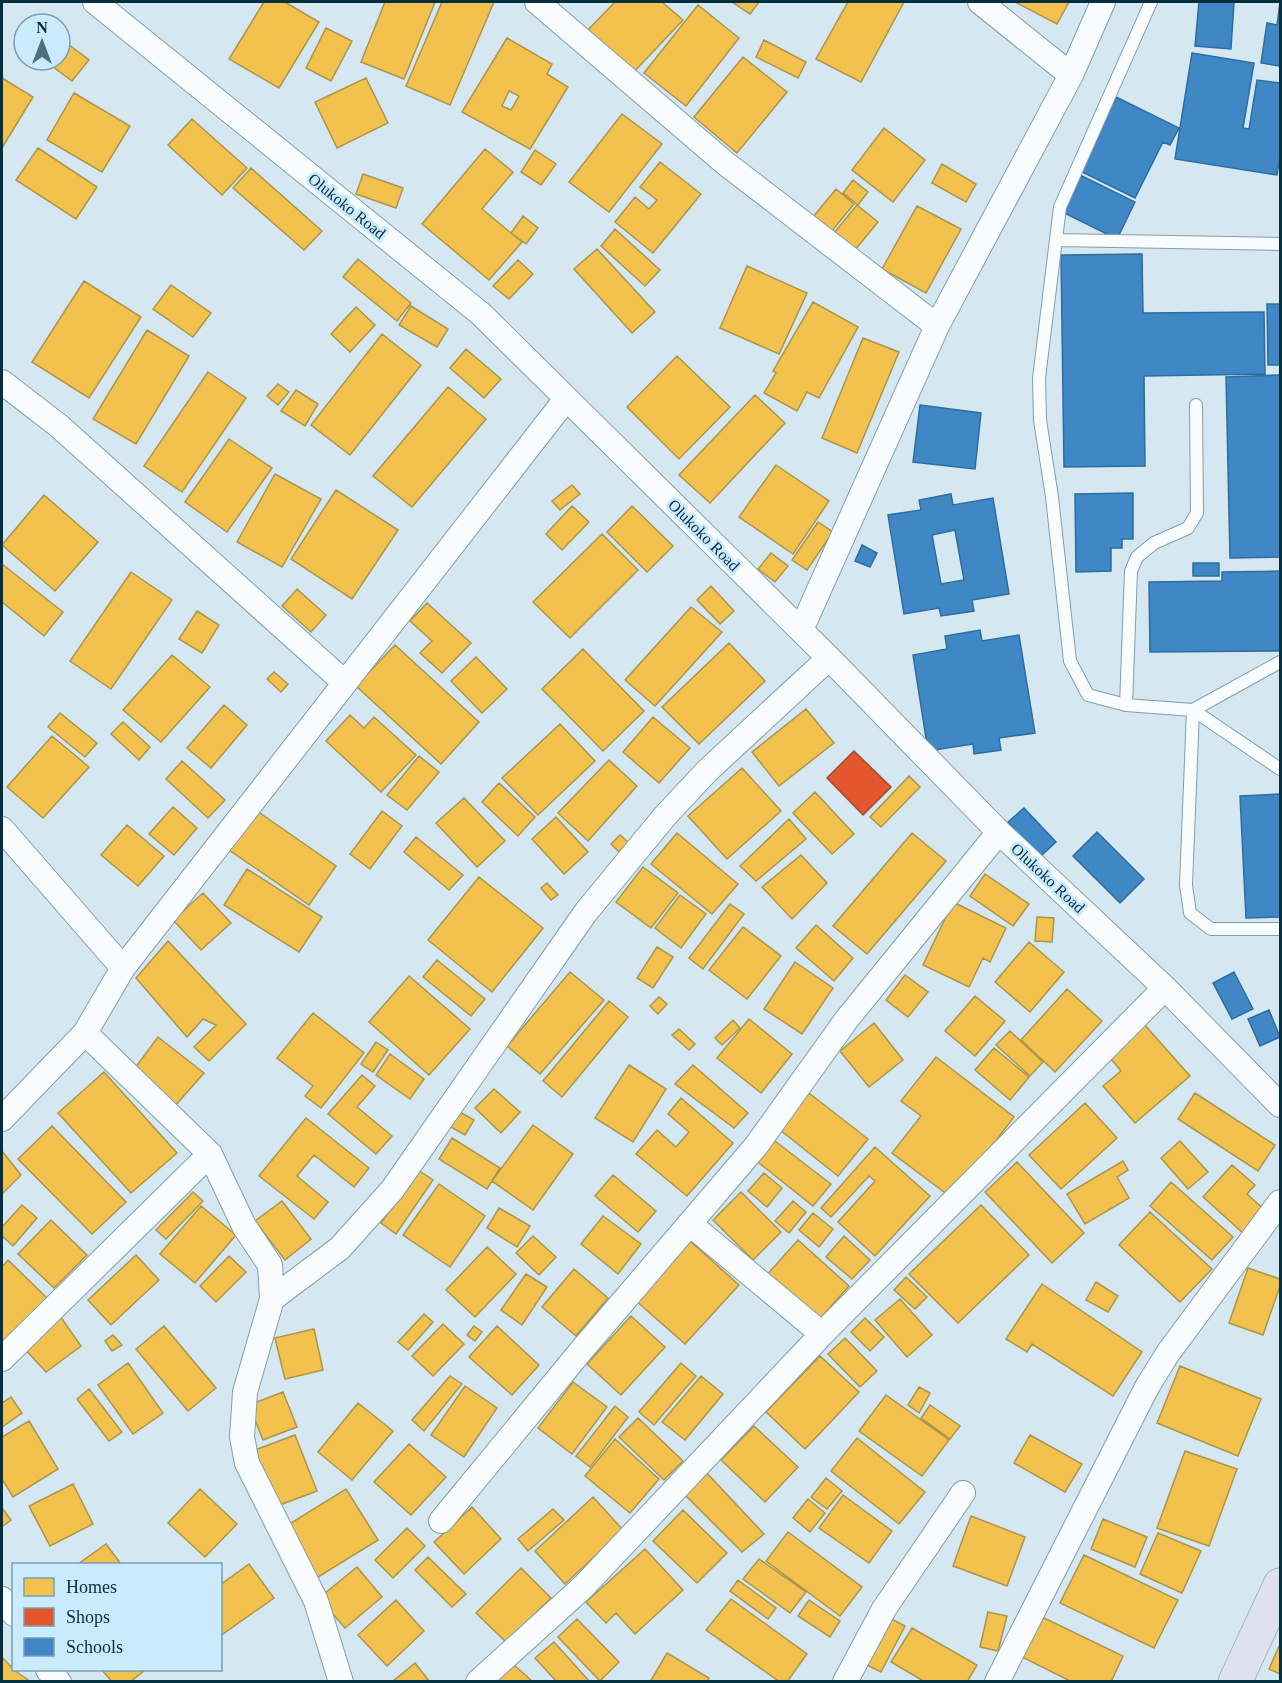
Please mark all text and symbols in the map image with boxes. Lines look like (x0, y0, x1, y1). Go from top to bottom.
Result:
north arrow (12, 12, 72, 72)
text: N (36, 19, 48, 36)
street label: Olukoko Road (305, 170, 389, 242)
street label: Olukoko Road (665, 496, 743, 574)
street label: Olukoko Road (1008, 840, 1088, 916)
legend (12, 1563, 222, 1671)
text: Homes (66, 1577, 117, 1597)
text: Shops (66, 1607, 110, 1627)
text: Schools (66, 1637, 123, 1657)

